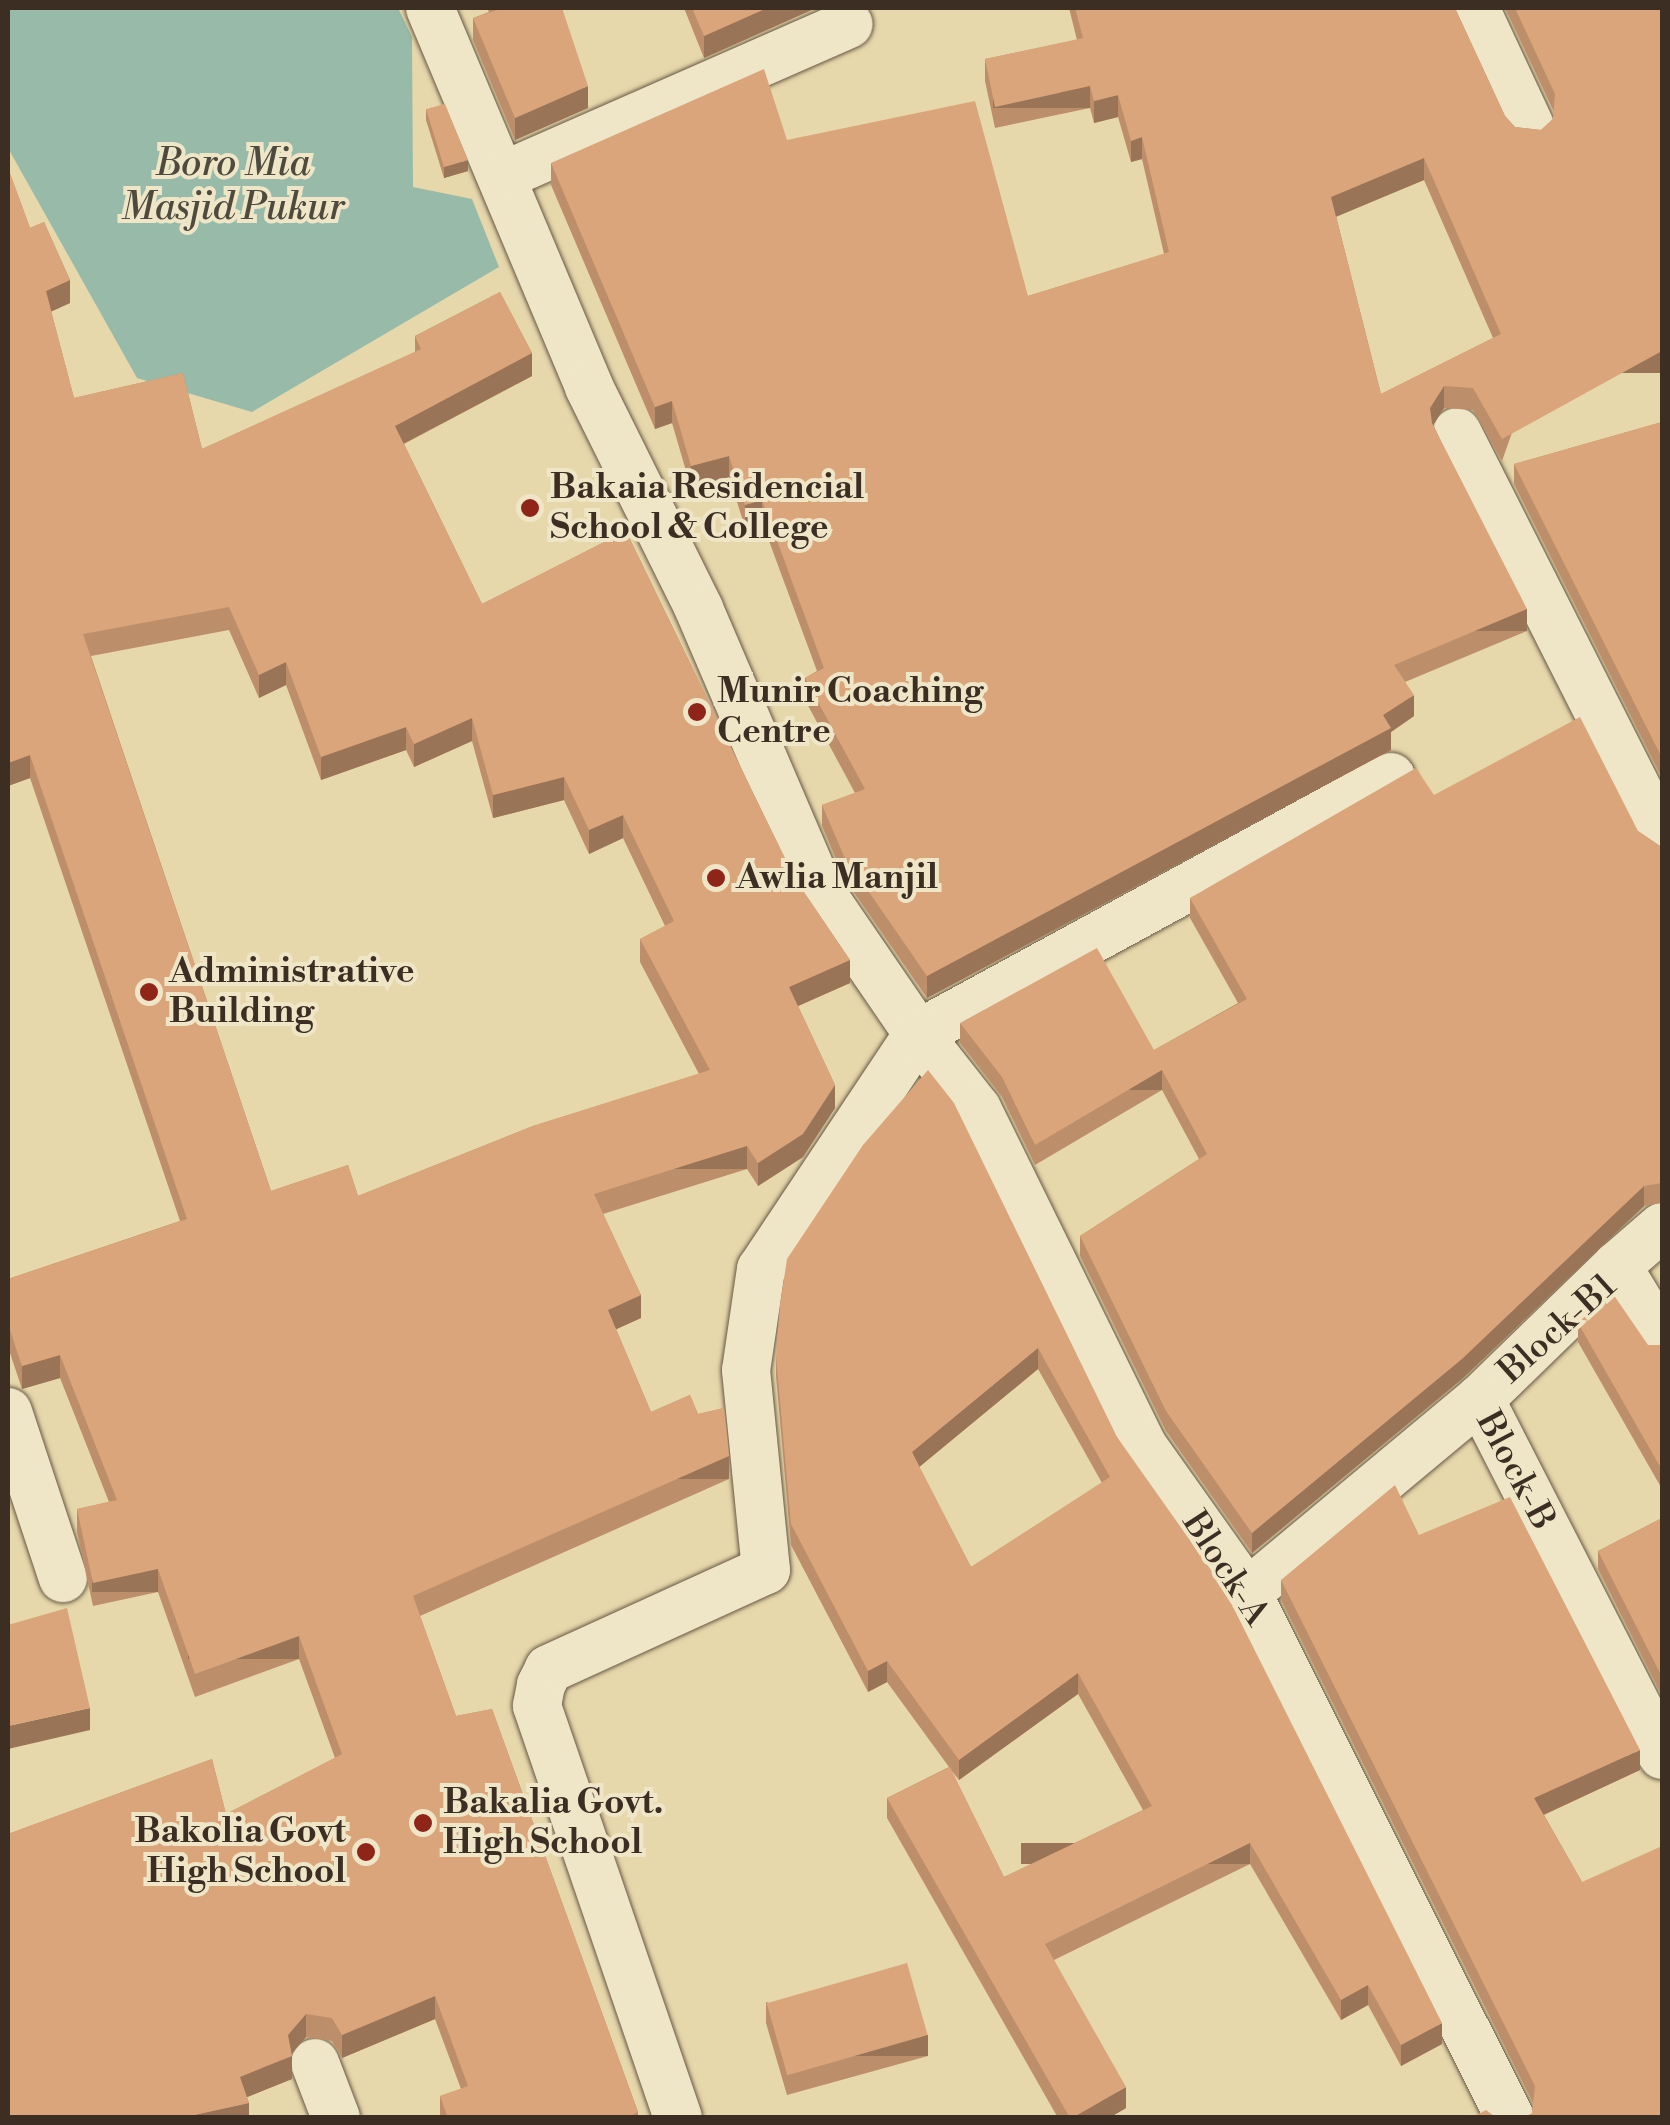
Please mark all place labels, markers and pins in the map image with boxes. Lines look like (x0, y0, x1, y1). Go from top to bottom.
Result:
place label: Bakaia Residencial School & College (550, 467, 864, 549)
marker: Bakaia Residencial School & College (519, 497, 541, 519)
place label: Munir Coaching Centre (717, 671, 983, 753)
marker: Munir Coaching Centre (686, 701, 708, 723)
place label: Awlia Manjil (736, 857, 938, 899)
marker: Awlia Manjil (705, 867, 727, 889)
place label: Administrative Building (169, 951, 415, 1033)
marker: Administrative Building (138, 981, 160, 1003)
place label: Bakalia Govt. High School (443, 1782, 663, 1864)
place label: Bakolia Govt High School (134, 1811, 346, 1893)
marker: Bakalia Govt. High School (412, 1812, 434, 1834)
marker: Bakolia Govt High School (355, 1841, 377, 1863)

